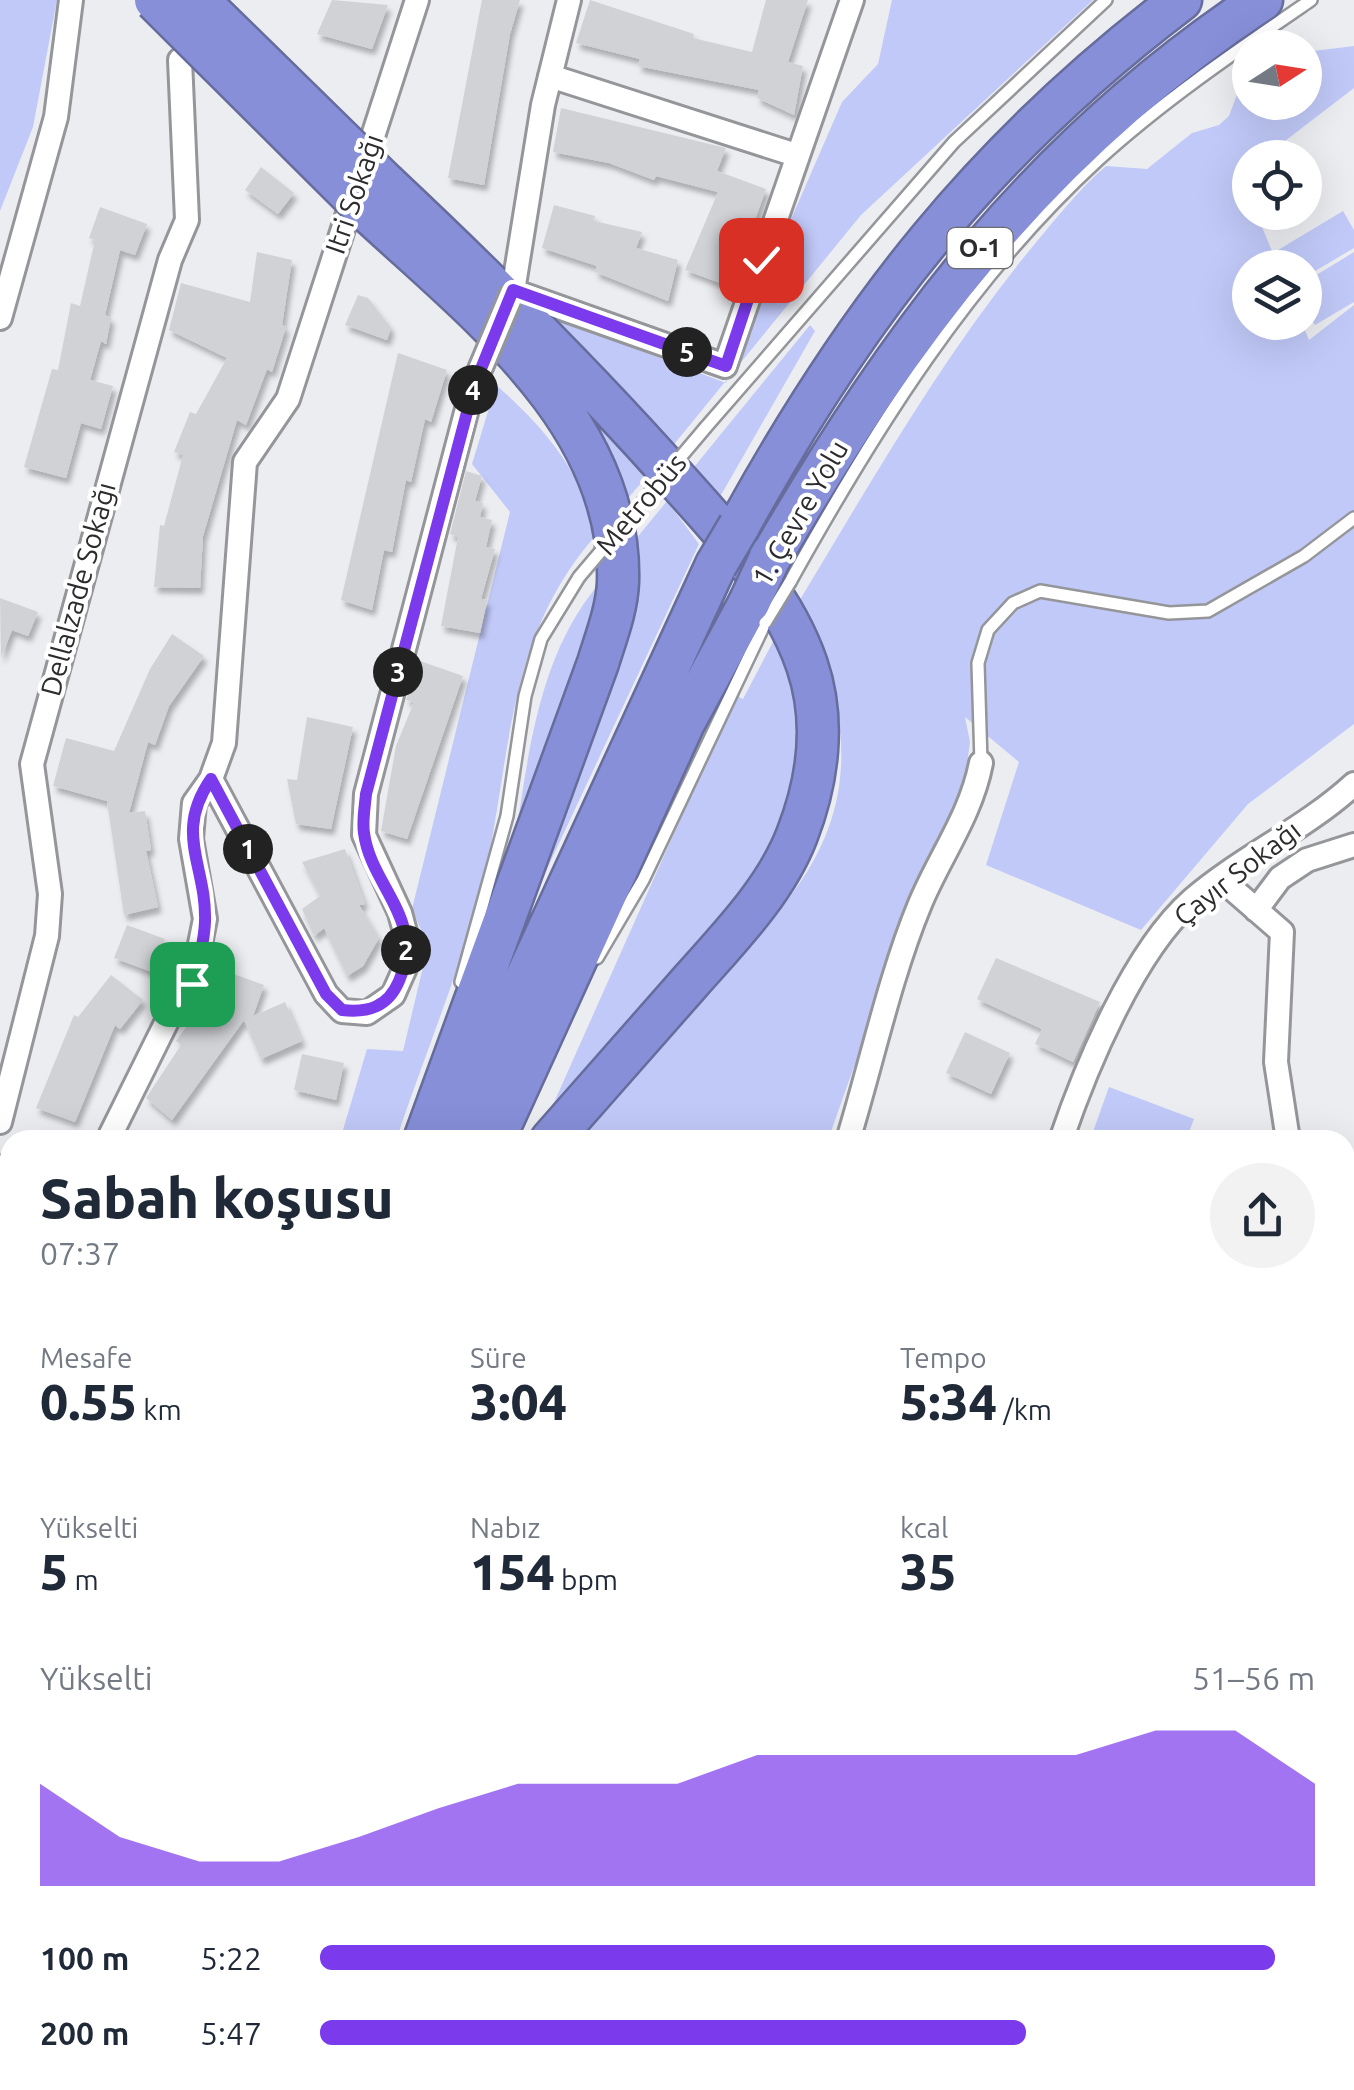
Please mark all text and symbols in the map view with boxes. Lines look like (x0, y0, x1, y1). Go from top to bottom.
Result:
north arrow (1232, 30, 1322, 120)
map controls (1232, 30, 1322, 340)
street label: Itri Sokağı (319, 130, 388, 258)
button: locate (1232, 140, 1322, 230)
pin (719, 218, 804, 303)
road number: O-1 (948, 228, 1012, 268)
icon: check (734, 233, 789, 288)
button: layers (1232, 250, 1322, 340)
pin: 5 (662, 327, 712, 377)
text: 5 (679, 336, 695, 367)
pin: 4 (448, 365, 498, 415)
text: 4 (465, 374, 481, 405)
street label: 1. Çevre Yolu (746, 435, 854, 591)
street label: Metrobüs (589, 447, 692, 560)
street label: Dellalzade Sokağı (34, 479, 121, 699)
pin: 3 (373, 647, 423, 697)
text: 3 (390, 656, 406, 687)
street label: Çayır Sokağı (1168, 814, 1306, 931)
pin: 1 (223, 824, 273, 874)
text: 1 (240, 833, 256, 864)
pin: 2 (381, 925, 431, 975)
text: 2 (398, 934, 414, 965)
pin (150, 942, 235, 1027)
icon: arrive (165, 957, 220, 1012)
button: share (1210, 1163, 1315, 1268)
text: Sabah koşusu (40, 1167, 394, 1228)
text: 07:37 (40, 1235, 120, 1271)
text: Mesafe (40, 1342, 132, 1373)
text: Süre (470, 1342, 527, 1373)
text: Tempo (900, 1342, 987, 1373)
text: 0.55 (40, 1373, 137, 1429)
text: 3:04 (470, 1373, 567, 1429)
text: 5:34 (900, 1373, 997, 1429)
text: km (137, 1394, 182, 1425)
text: /km (997, 1394, 1052, 1425)
text: Yükselti (40, 1512, 138, 1543)
text: Nabız (470, 1512, 540, 1543)
text: kcal (900, 1512, 948, 1543)
text: 5 (40, 1543, 68, 1599)
text: 154 (470, 1543, 555, 1599)
text: 35 (900, 1543, 956, 1599)
text: m (68, 1564, 99, 1595)
text: bpm (555, 1564, 618, 1595)
text: Yükselti (40, 1660, 152, 1696)
text: 51–56 m (1192, 1660, 1315, 1696)
text: 100 m (40, 1940, 129, 1976)
text: 5:22 (200, 1940, 262, 1976)
text: 200 m (40, 2015, 129, 2051)
text: 5:47 (200, 2015, 262, 2051)

